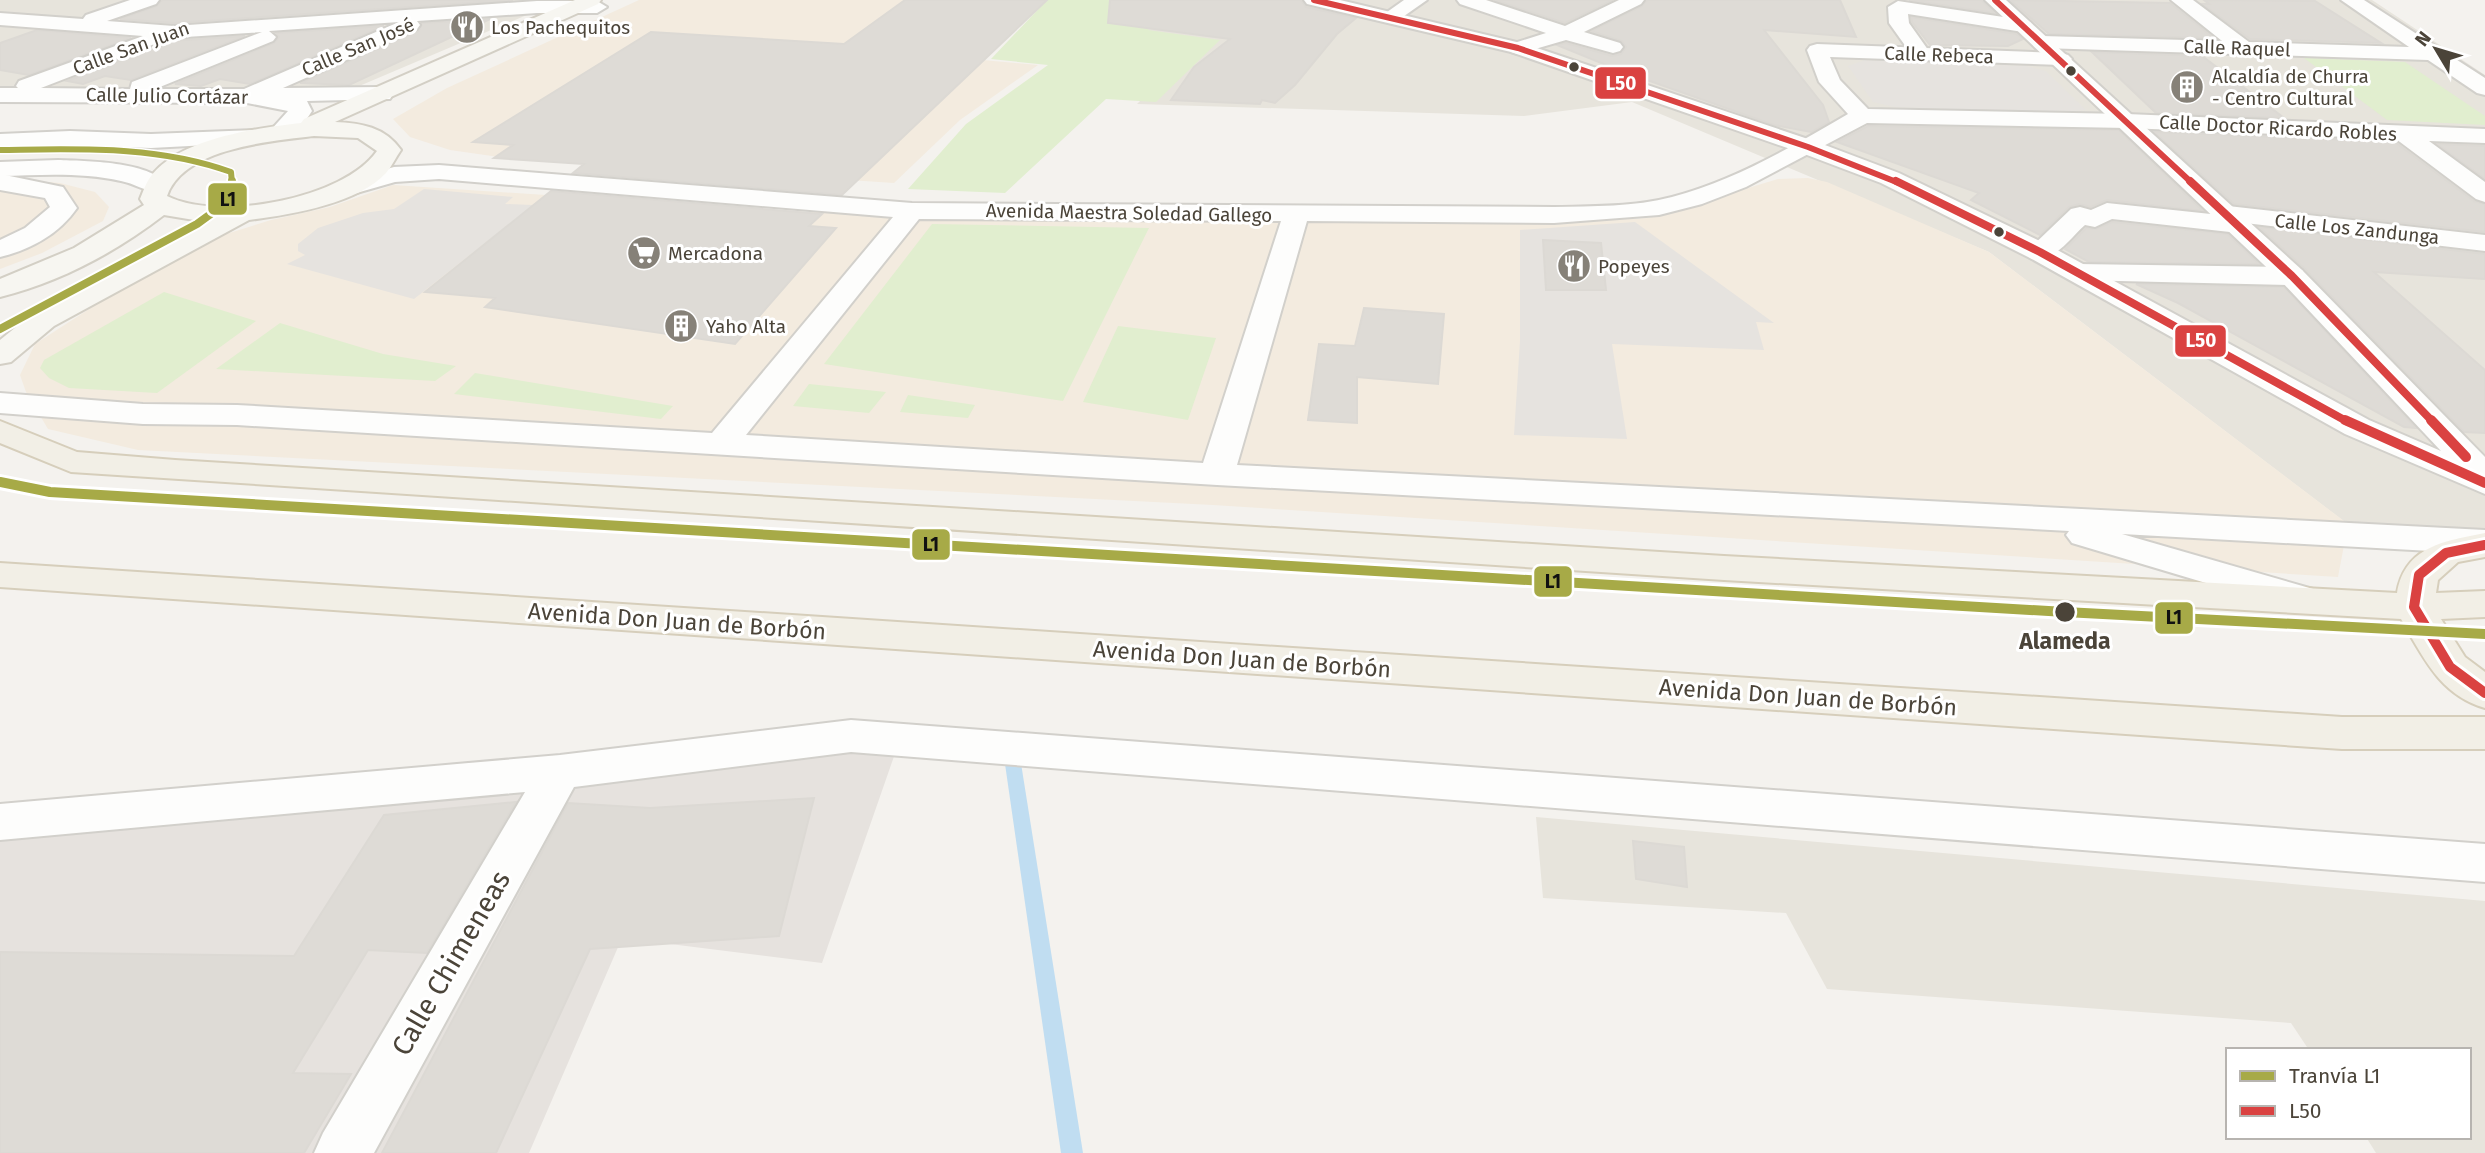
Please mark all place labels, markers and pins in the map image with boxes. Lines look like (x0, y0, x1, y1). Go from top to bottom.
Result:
restaurant icon: Los Pachequitos (448, 8, 486, 46)
place label: Los Pachequitos (491, 16, 630, 39)
unlabelled marker (1567, 60, 1581, 74)
unlabelled marker (2064, 64, 2078, 78)
place label: Alcaldía de Churra - Centro Cultural (2212, 65, 2369, 110)
building icon: Alcaldía de Churra - Centro Cultural (2168, 68, 2206, 106)
unlabelled marker (1992, 225, 2006, 239)
supermarket icon: Mercadona (625, 234, 663, 272)
place label: Mercadona (668, 242, 763, 265)
restaurant icon: Popeyes (1555, 247, 1593, 285)
place label: Popeyes (1598, 255, 1670, 278)
building icon: Yaho Alta (662, 307, 700, 345)
place label: Yaho Alta (706, 315, 786, 338)
marker: Alameda (2053, 600, 2077, 624)
place label: Alameda (2018, 627, 2111, 655)

